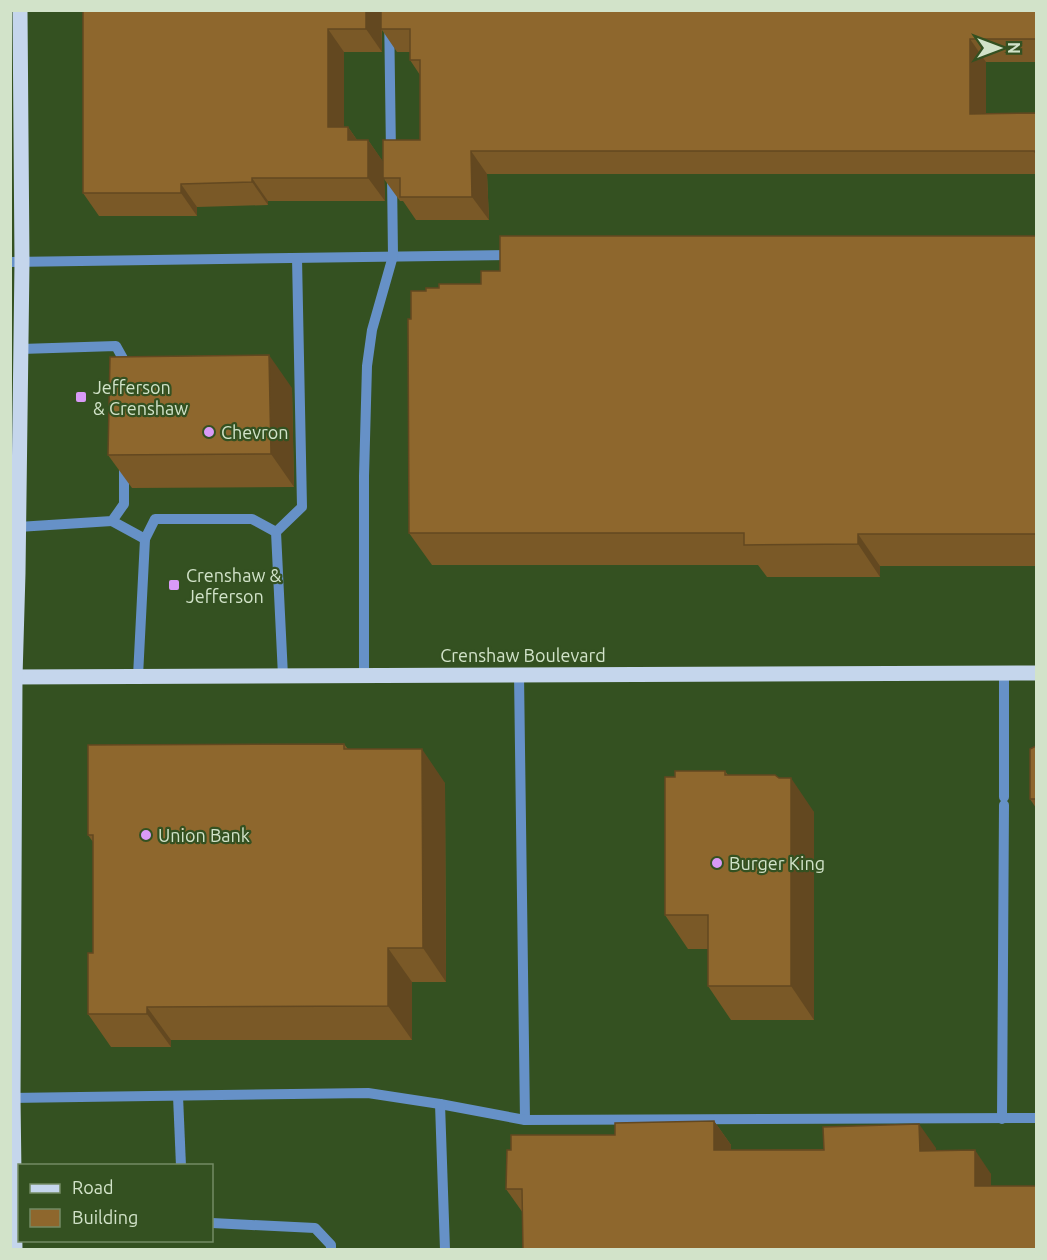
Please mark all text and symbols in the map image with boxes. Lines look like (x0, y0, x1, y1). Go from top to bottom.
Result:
north arrow (969, 18, 1029, 78)
text: N (1005, 42, 1023, 54)
place label: Jefferson & Crenshaw (93, 377, 188, 418)
marker: Jefferson & Crenshaw (74, 390, 88, 404)
place label: Chevron (221, 422, 289, 442)
marker: Chevron (202, 425, 216, 439)
place label: Crenshaw & Jefferson (186, 565, 281, 606)
marker: Crenshaw & Jefferson (167, 578, 181, 592)
street label: Crenshaw Boulevard (440, 645, 606, 665)
place label: Union Bank (158, 825, 250, 845)
marker: Union Bank (139, 828, 153, 842)
place label: Burger King (729, 853, 825, 873)
marker: Burger King (710, 856, 724, 870)
legend (18, 1164, 213, 1242)
text: Road (72, 1177, 114, 1197)
text: Building (72, 1207, 138, 1227)

